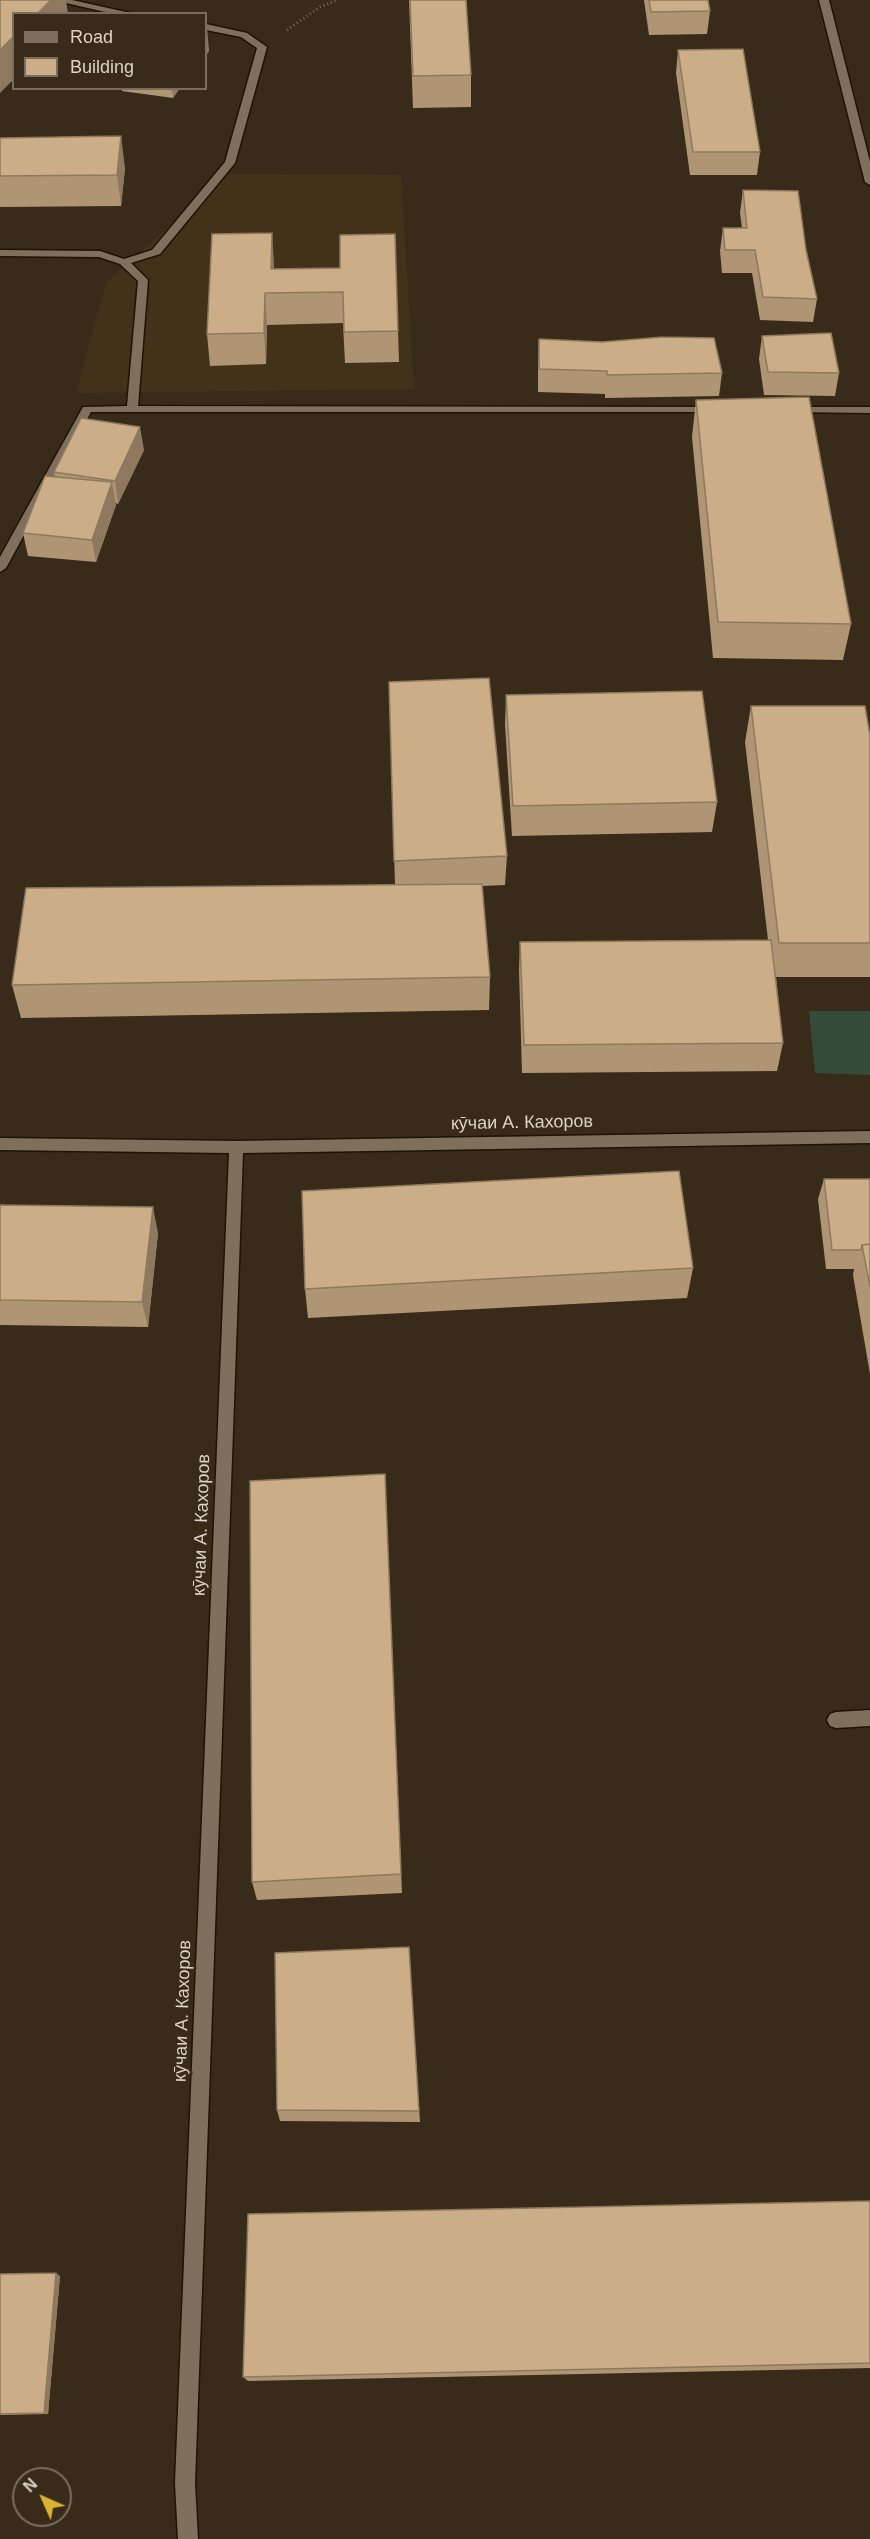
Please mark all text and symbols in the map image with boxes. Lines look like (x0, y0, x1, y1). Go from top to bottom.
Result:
legend (12, 12, 207, 90)
text: Road (70, 27, 113, 47)
text: Building (70, 57, 134, 77)
street label: кӯчаи А. Кахоров (451, 1111, 593, 1135)
street label: кӯчаи А. Кахоров (189, 1454, 215, 1596)
street label: кӯчаи А. Кахоров (170, 1940, 196, 2082)
north arrow (12, 2467, 72, 2527)
text: N (20, 2475, 40, 2495)

